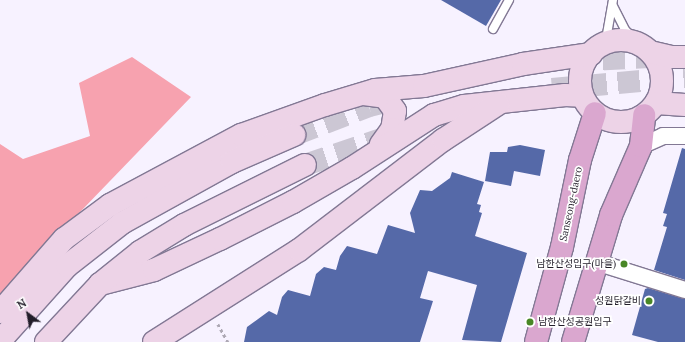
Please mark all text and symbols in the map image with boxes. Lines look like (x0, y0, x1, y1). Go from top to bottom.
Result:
street label: Sanseong-daero (557, 166, 585, 242)
place label: 남한산성입구(마을) (536, 258, 616, 270)
marker: 남한산성입구(마을) (619, 259, 629, 269)
north arrow (8, 294, 48, 334)
place label: 성원닭갈비 (595, 295, 641, 307)
text: N (14, 296, 29, 312)
marker: 성원닭갈비 (644, 296, 654, 306)
place label: 남한산성공원입구 (538, 316, 612, 328)
marker: 남한산성공원입구 (525, 317, 535, 327)

